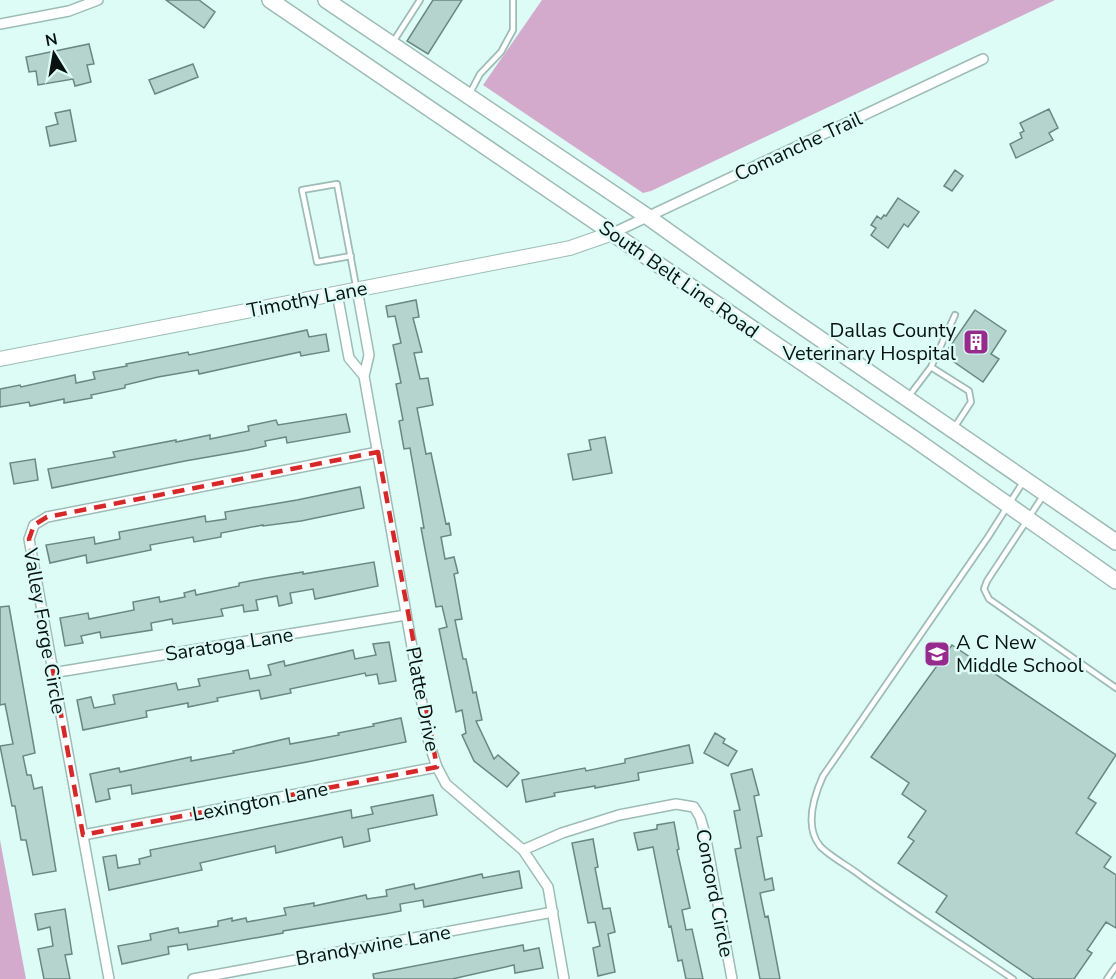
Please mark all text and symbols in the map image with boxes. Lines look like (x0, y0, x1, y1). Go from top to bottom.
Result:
north arrow (24, 24, 84, 84)
text: N (43, 28, 59, 52)
street label: Comanche Trail (730, 105, 867, 188)
street label: South Belt Line Road (593, 214, 764, 345)
street label: Timothy Lane (245, 275, 370, 324)
place label: Dallas County Veterinary Hospital (782, 317, 957, 367)
building icon: Dallas County Veterinary Hospital (961, 327, 991, 357)
street label: Valley Forge Circle (16, 545, 72, 716)
street label: Saratoga Lane (163, 621, 295, 668)
place label: A C New Middle School (956, 629, 1084, 679)
school or university icon: A C New Middle School (922, 639, 952, 669)
street label: Platte Drive (399, 644, 446, 754)
street label: Lexington Lane (190, 775, 330, 828)
street label: Concord Circle (689, 827, 740, 960)
street label: Brandywine Lane (293, 919, 453, 972)

